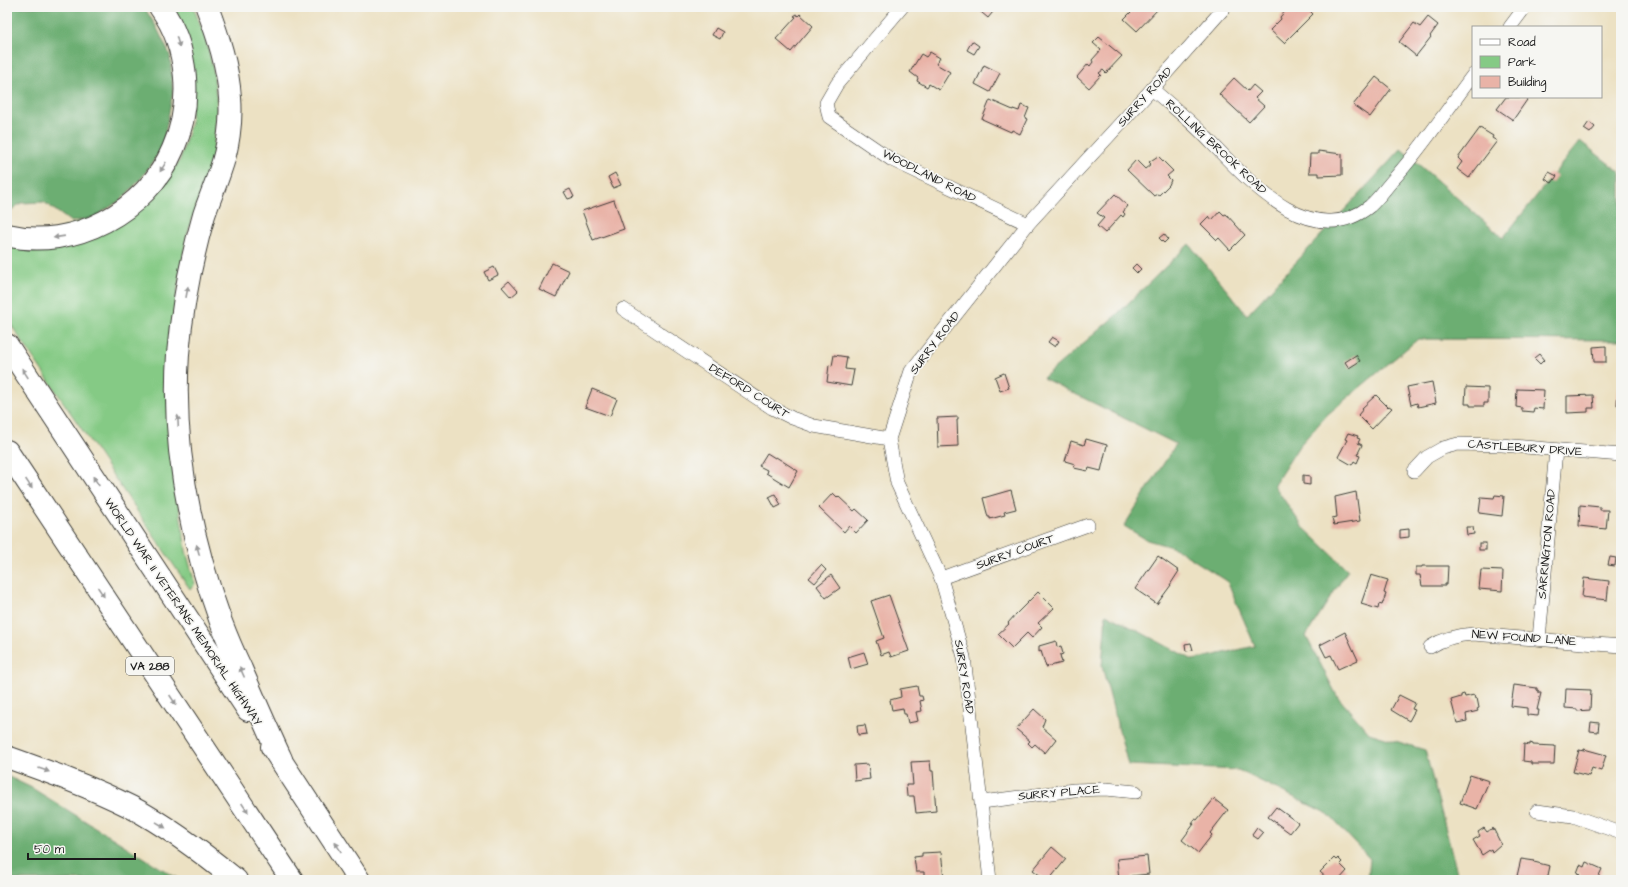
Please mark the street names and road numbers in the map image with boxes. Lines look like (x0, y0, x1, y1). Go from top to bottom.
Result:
street label: SURRY ROAD (1114, 63, 1176, 130)
street label: ROLLING BROOK ROAD (1162, 95, 1271, 199)
street label: WOODLAND ROAD (879, 145, 979, 207)
street label: SURRY ROAD (906, 308, 964, 378)
street label: DEFORD COURT (706, 359, 793, 423)
street label: CASTLEBURY DRIVE (1467, 436, 1583, 460)
street label: SARRINGTON ROAD (1534, 488, 1560, 600)
street label: WORLD WAR II VETERANS MEMORIAL HIGHWAY (100, 495, 266, 730)
street label: SURRY COURT (974, 530, 1057, 574)
street label: NEW FOUND LANE (1471, 626, 1577, 650)
street label: SURRY ROAD (950, 639, 978, 715)
road number: VA 288 (126, 657, 174, 675)
street label: SURRY PLACE (1017, 781, 1101, 805)

